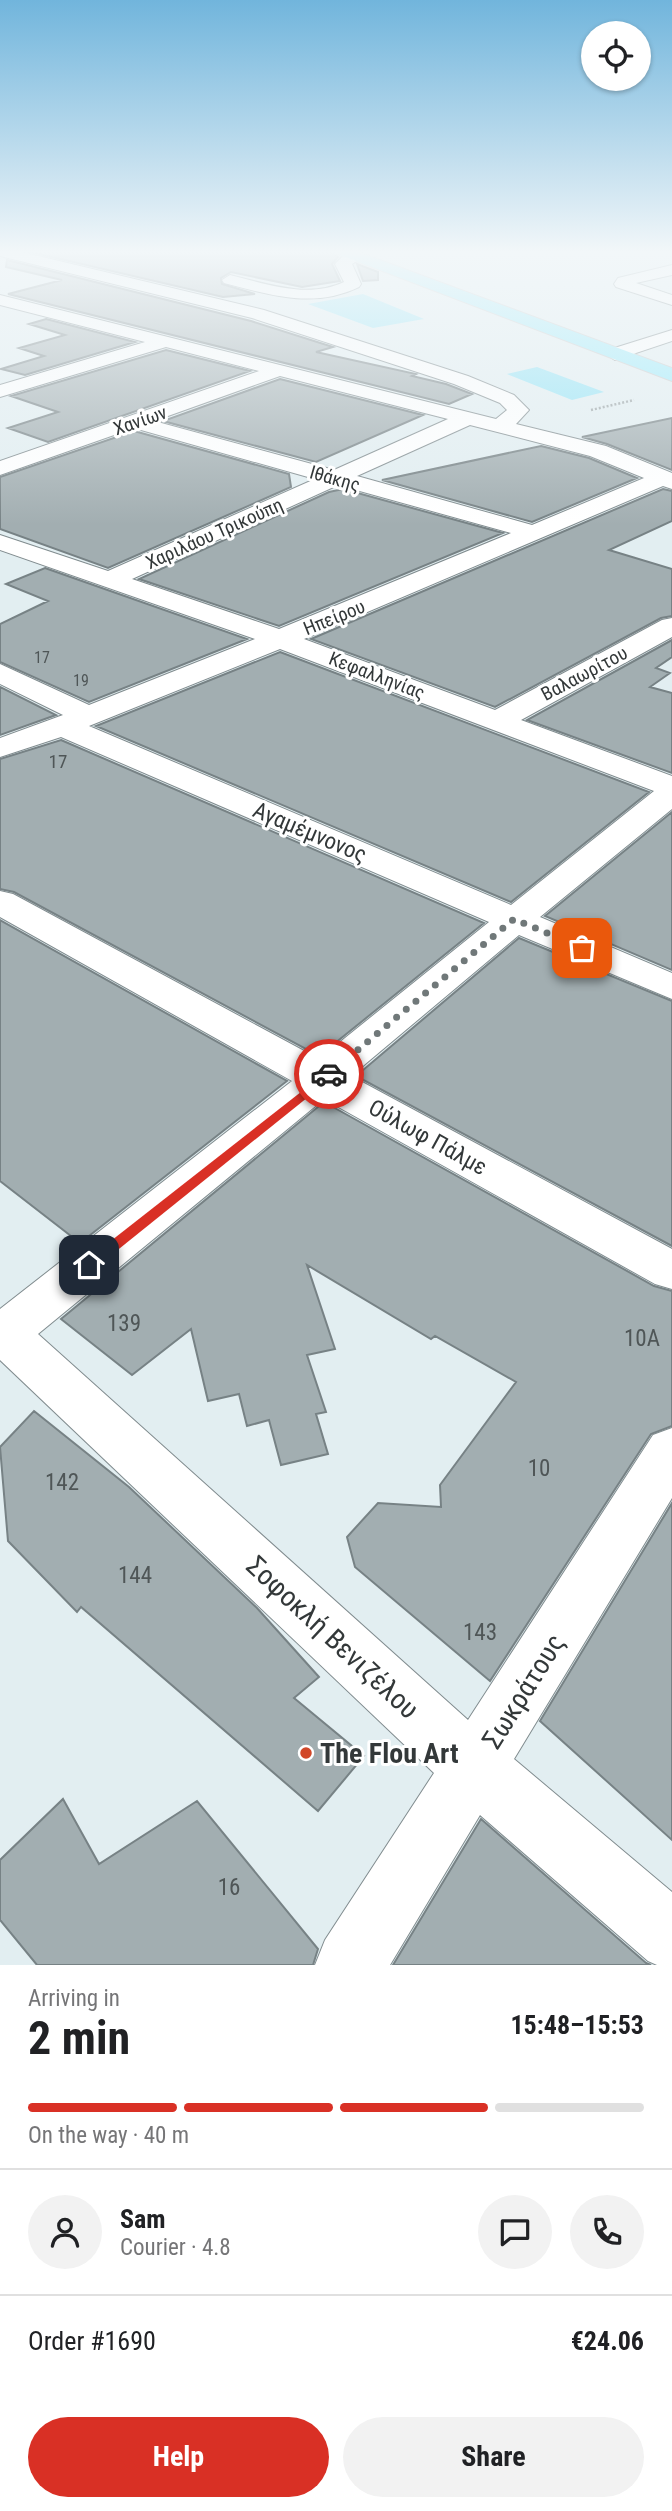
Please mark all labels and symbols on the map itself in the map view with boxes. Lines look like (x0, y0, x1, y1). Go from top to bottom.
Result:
street label: Χανίων (110, 401, 170, 440)
street label: Ιθάκης (307, 460, 363, 497)
street label: Χαριλάου Τρικούπη (142, 493, 286, 574)
street label: Ηπείρου (300, 595, 368, 640)
street label: Βαλαωρίτου (537, 641, 631, 706)
street label: Κεφαλληνίας (326, 647, 428, 704)
house number: 17 (34, 648, 50, 667)
house number: 19 (73, 671, 89, 690)
house number: 17 (49, 750, 67, 773)
street label: Αγαμέμνονος (249, 796, 371, 869)
pin (552, 918, 612, 978)
courier (294, 1039, 364, 1109)
street label: Ούλωφ Πάλμε (364, 1094, 492, 1181)
pin (59, 1235, 119, 1295)
house number: 139 (107, 1310, 141, 1337)
house number: 10Α (624, 1325, 660, 1352)
house number: 10 (528, 1455, 550, 1482)
house number: 142 (45, 1469, 79, 1496)
street label: Σοφοκλή Βενιζέλου (240, 1549, 426, 1726)
house number: 144 (118, 1562, 152, 1589)
house number: 143 (463, 1619, 497, 1646)
street label: Σωκράτους (475, 1628, 572, 1755)
place label: The Flou Art (320, 1737, 459, 1770)
marker: The Flou Art (298, 1745, 314, 1761)
house number: 16 (218, 1874, 240, 1901)

